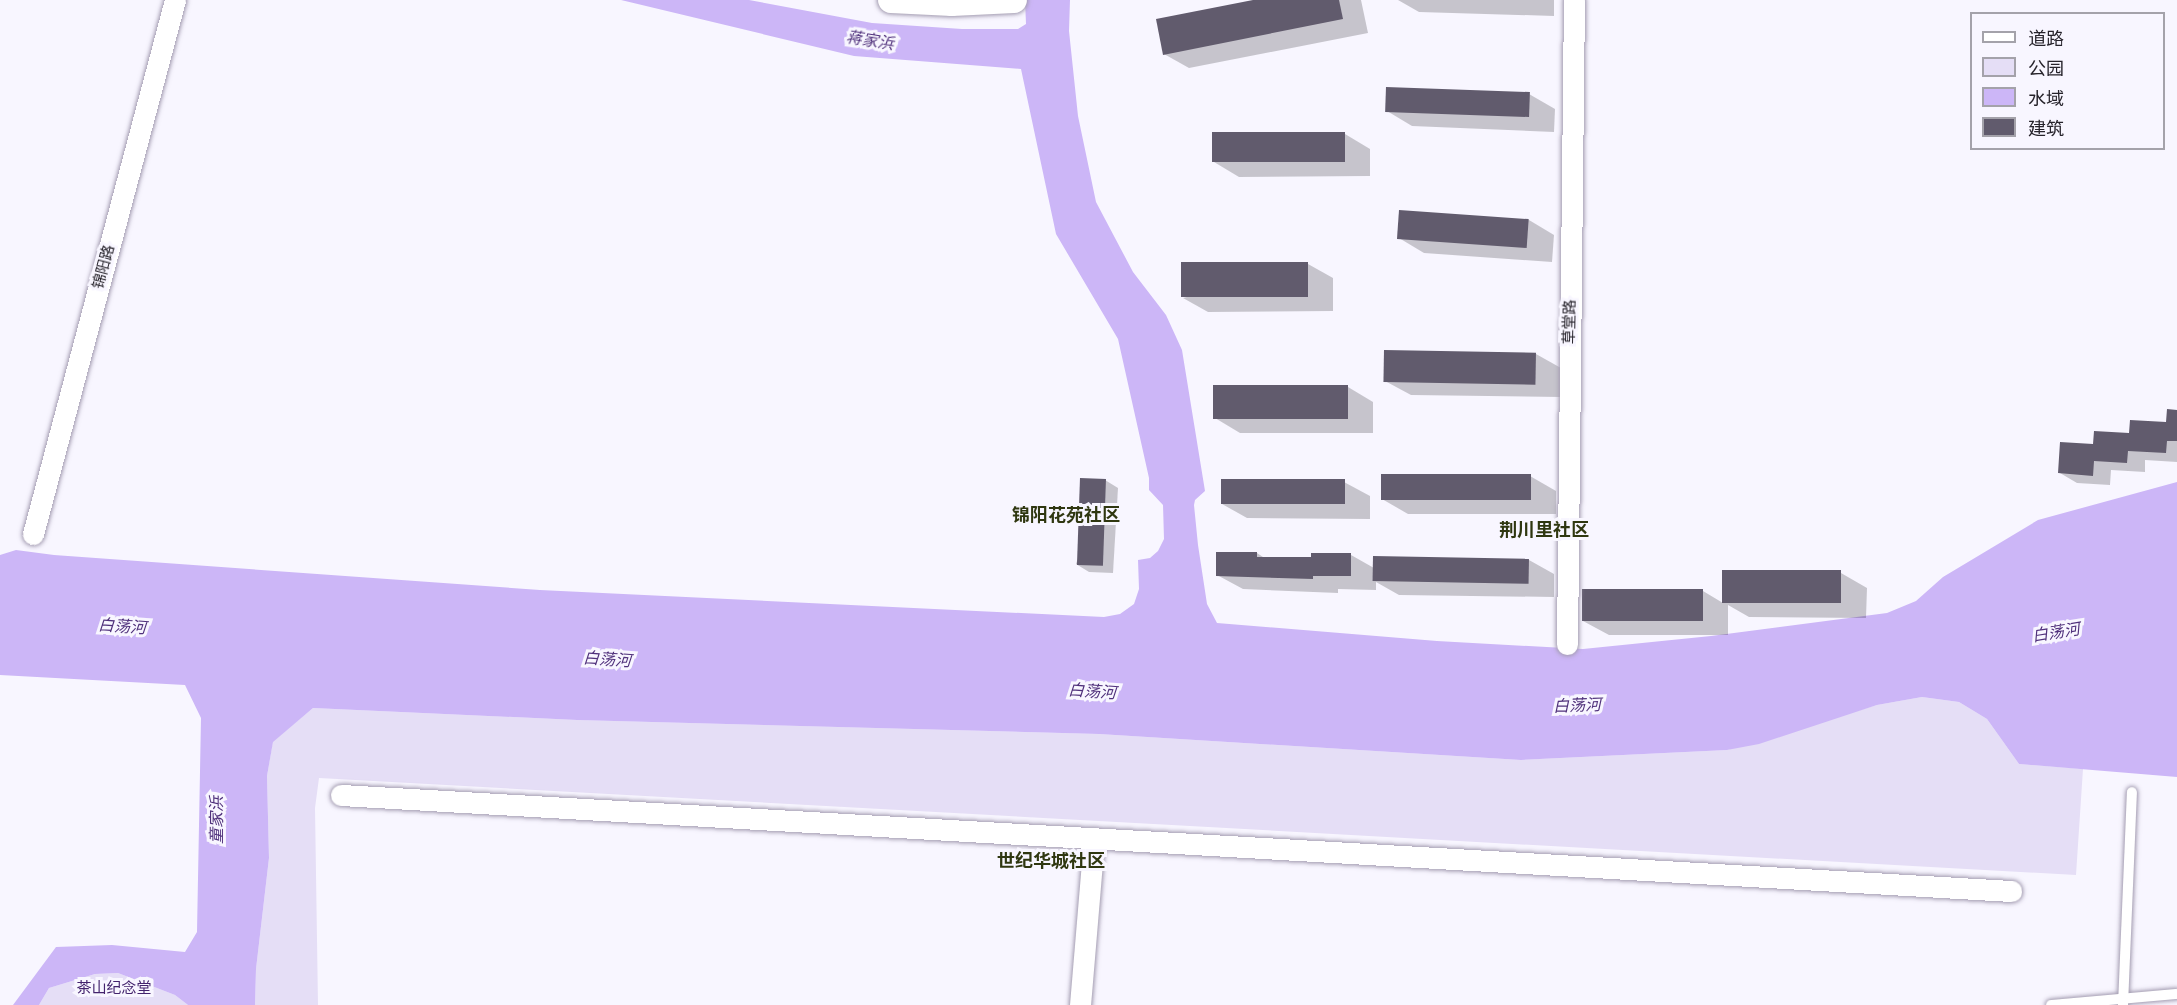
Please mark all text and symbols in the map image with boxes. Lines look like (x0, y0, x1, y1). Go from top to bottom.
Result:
legend (1970, 12, 2165, 150)
water label: 蒋家浜 (845, 28, 895, 54)
text: 道路 (2028, 28, 2064, 50)
text: 公园 (2028, 58, 2064, 80)
text: 水域 (2028, 88, 2064, 110)
text: 建筑 (2028, 118, 2064, 140)
street label: 锦阳路 (89, 243, 119, 291)
street label: 草堂路 (1561, 299, 1579, 345)
district label: 锦阳花苑社区 (1012, 504, 1120, 526)
district label: 荆川里社区 (1499, 519, 1589, 541)
water label: 白荡河 (97, 616, 147, 638)
water label: 白荡河 (2031, 620, 2081, 646)
water label: 白荡河 (582, 649, 632, 671)
water label: 白荡河 (1067, 681, 1117, 703)
water label: 白荡河 (1553, 696, 1601, 716)
water label: 童家浜 (207, 796, 227, 844)
district label: 世纪华城社区 (997, 850, 1105, 872)
park label: 茶山纪念堂 (77, 980, 151, 998)

